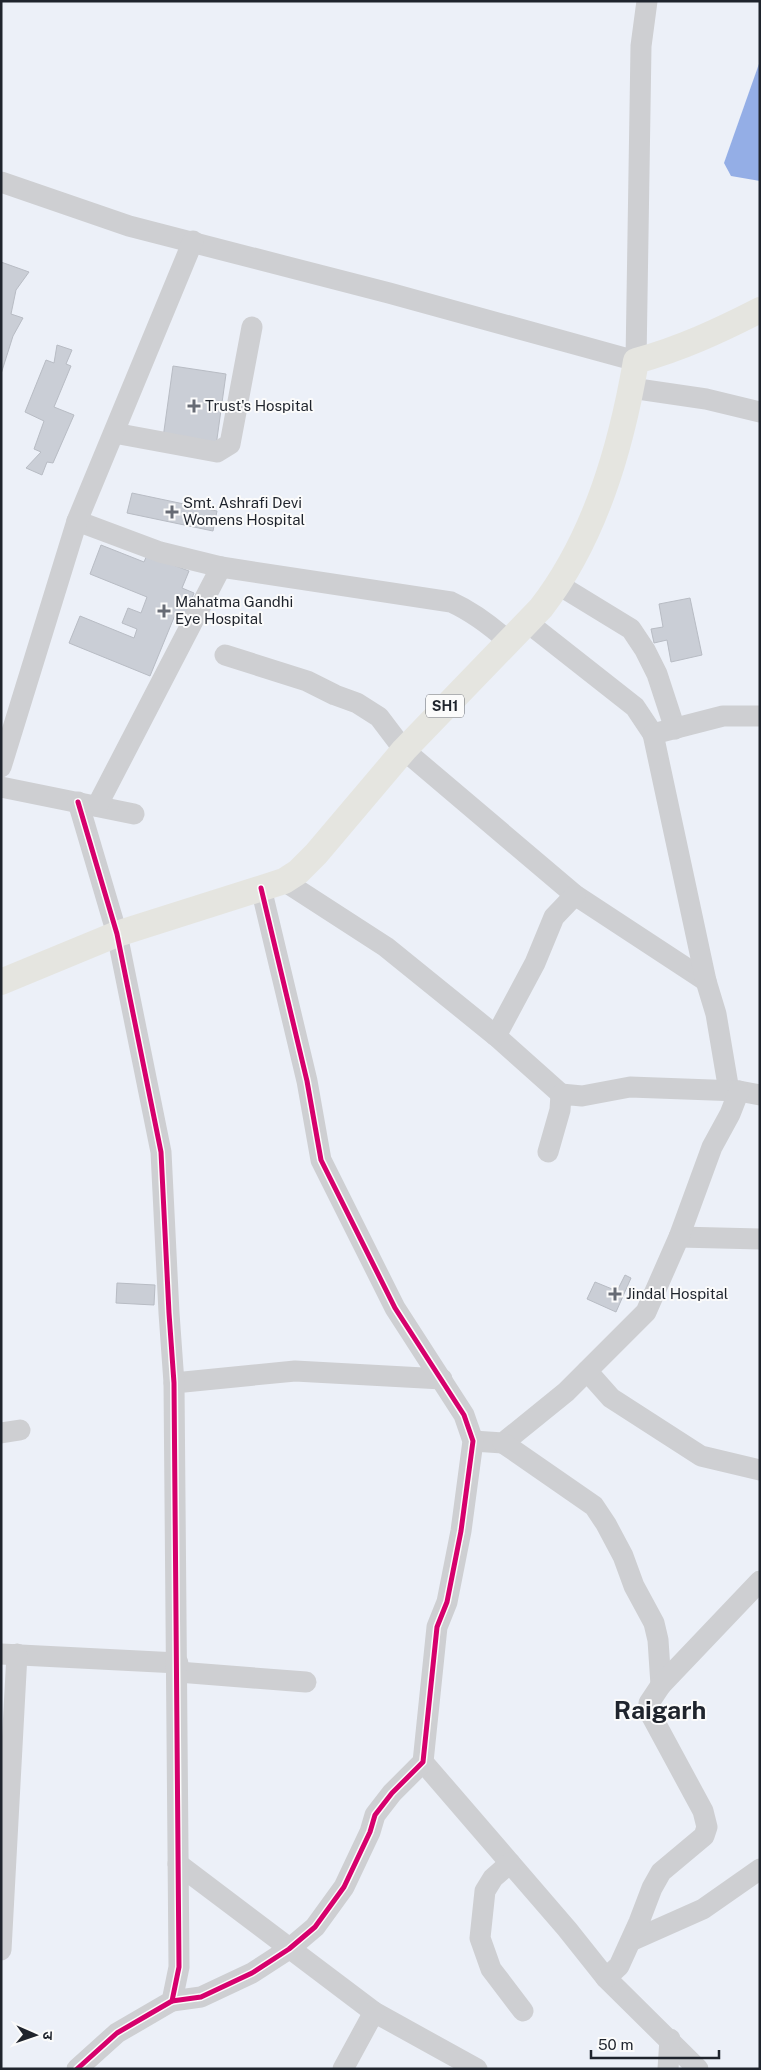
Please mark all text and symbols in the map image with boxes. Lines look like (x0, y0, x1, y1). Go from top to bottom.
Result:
place label: Trust's Hospital (205, 397, 313, 414)
marker: Trust's Hospital (187, 399, 201, 413)
place label: Smt. Ashrafi Devi Womens Hospital (183, 494, 305, 528)
marker: Smt. Ashrafi Devi Womens Hospital (165, 505, 179, 519)
place label: Mahatma Gandhi Eye Hospital (175, 593, 293, 627)
marker: Mahatma Gandhi Eye Hospital (157, 604, 171, 618)
road number: SH1 (426, 694, 464, 718)
place label: Jindal Hospital (626, 1285, 728, 1302)
marker: Jindal Hospital (608, 1287, 622, 1301)
district label: Raigarh (614, 1695, 706, 1725)
north arrow (10, 2010, 60, 2060)
scale bar (591, 2028, 718, 2060)
text: उ (40, 2031, 56, 2041)
text: 50 m (598, 2036, 633, 2053)

